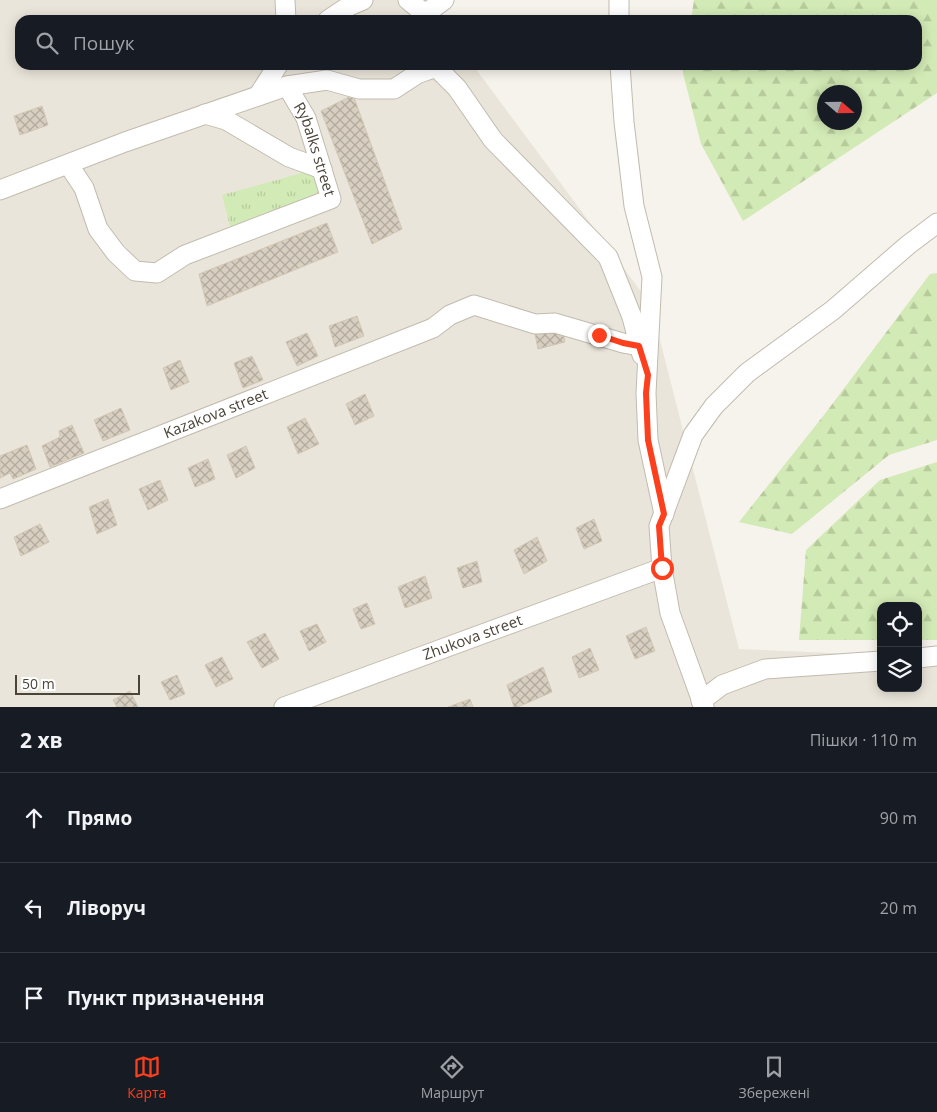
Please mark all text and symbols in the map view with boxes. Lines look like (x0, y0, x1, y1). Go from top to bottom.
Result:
search box (15, 15, 922, 70)
icon: search (33, 29, 61, 57)
text: Пошук (73, 30, 135, 56)
north arrow (817, 85, 862, 130)
street label: Rybalks street (290, 98, 341, 198)
route end (588, 324, 611, 347)
street label: Kazakova street (160, 383, 270, 442)
route start (651, 557, 674, 580)
map controls (877, 602, 922, 692)
button: locate (877, 602, 922, 647)
street label: Zhukova street (420, 609, 525, 664)
button: layers (877, 647, 922, 692)
scale bar (15, 672, 140, 695)
text: 50 m (22, 674, 55, 693)
text: 2 хв (20, 726, 63, 754)
text: Пішки · 110 m (810, 729, 917, 751)
icon: ahead (20, 804, 48, 832)
text: Прямо (67, 805, 132, 831)
text: 90 m (880, 807, 917, 829)
icon: left (20, 894, 48, 922)
text: Ліворуч (67, 895, 146, 921)
text: 20 m (880, 897, 917, 919)
icon: arrive (20, 984, 48, 1012)
text: Пункт призначення (67, 985, 265, 1011)
tab: Карта (127, 1053, 166, 1102)
tab: Маршрут (421, 1053, 484, 1102)
tab: Збережені (739, 1053, 810, 1102)

